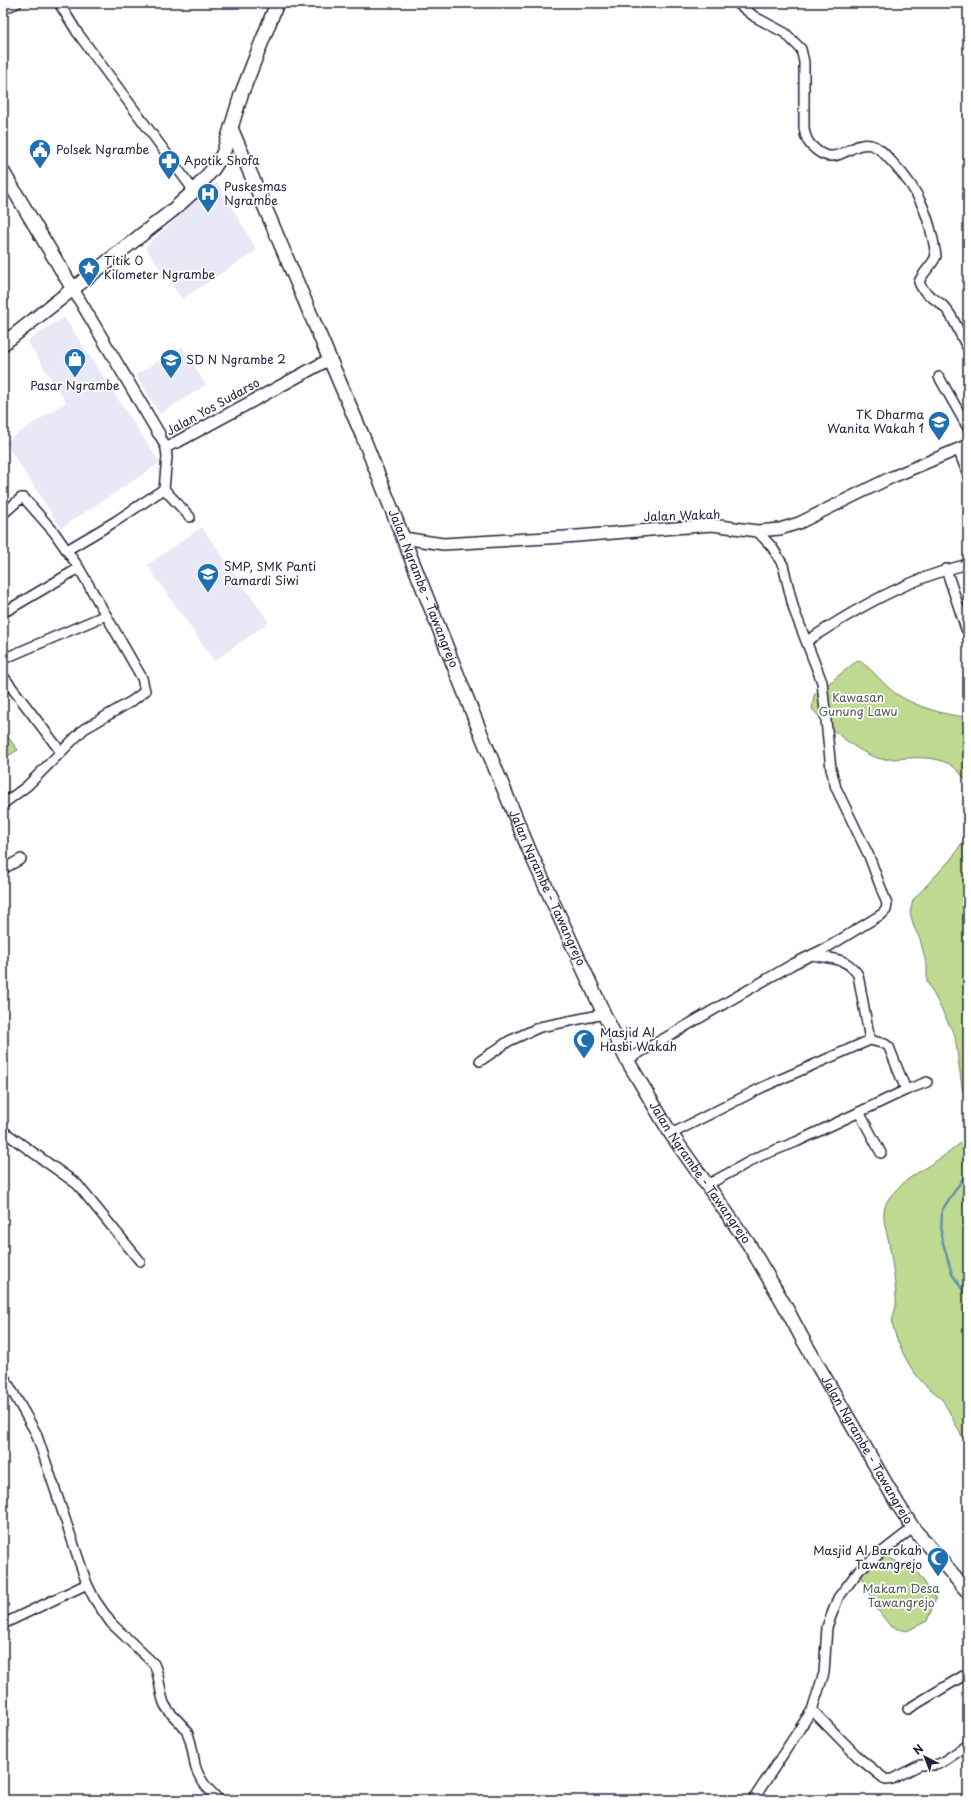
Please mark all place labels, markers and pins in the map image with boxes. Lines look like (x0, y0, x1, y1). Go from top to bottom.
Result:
public building icon: Polsek Ngrambe (27, 137, 53, 170)
place label: Polsek Ngrambe (56, 140, 150, 158)
pharmacy icon: Apotik Shofa (156, 148, 182, 181)
place label: Apotik Shofa (184, 151, 260, 169)
place label: Puskesmas Ngrambe (224, 177, 287, 209)
hospital icon: Puskesmas Ngrambe (195, 181, 221, 214)
place label: Titik 0 Kilometer Ngrambe (104, 251, 216, 283)
place icon: Titik 0 Kilometer Ngrambe (76, 255, 102, 288)
shop icon: Pasar Ngrambe (62, 346, 88, 379)
school or university icon: SD N Ngrambe 2 (158, 347, 184, 380)
place label: SD N Ngrambe 2 (186, 350, 286, 368)
place label: Pasar Ngrambe (30, 376, 120, 394)
place label: TK Dharma Wanita Wakah 1 (827, 405, 924, 437)
school or university icon: TK Dharma Wanita Wakah 1 (926, 409, 952, 442)
place label: SMP, SMK Panti Pamardi Siwi (224, 557, 316, 589)
school or university icon: SMP, SMK Panti Pamardi Siwi (195, 561, 221, 594)
place label: Masjid Al Hasbi Wakah (600, 1023, 677, 1055)
mosque icon: Masjid Al Hasbi Wakah (571, 1027, 597, 1060)
place label: Masjid Al Barokah Tawangrejo (813, 1541, 922, 1573)
mosque icon: Masjid Al Barokah Tawangrejo (925, 1545, 951, 1578)

